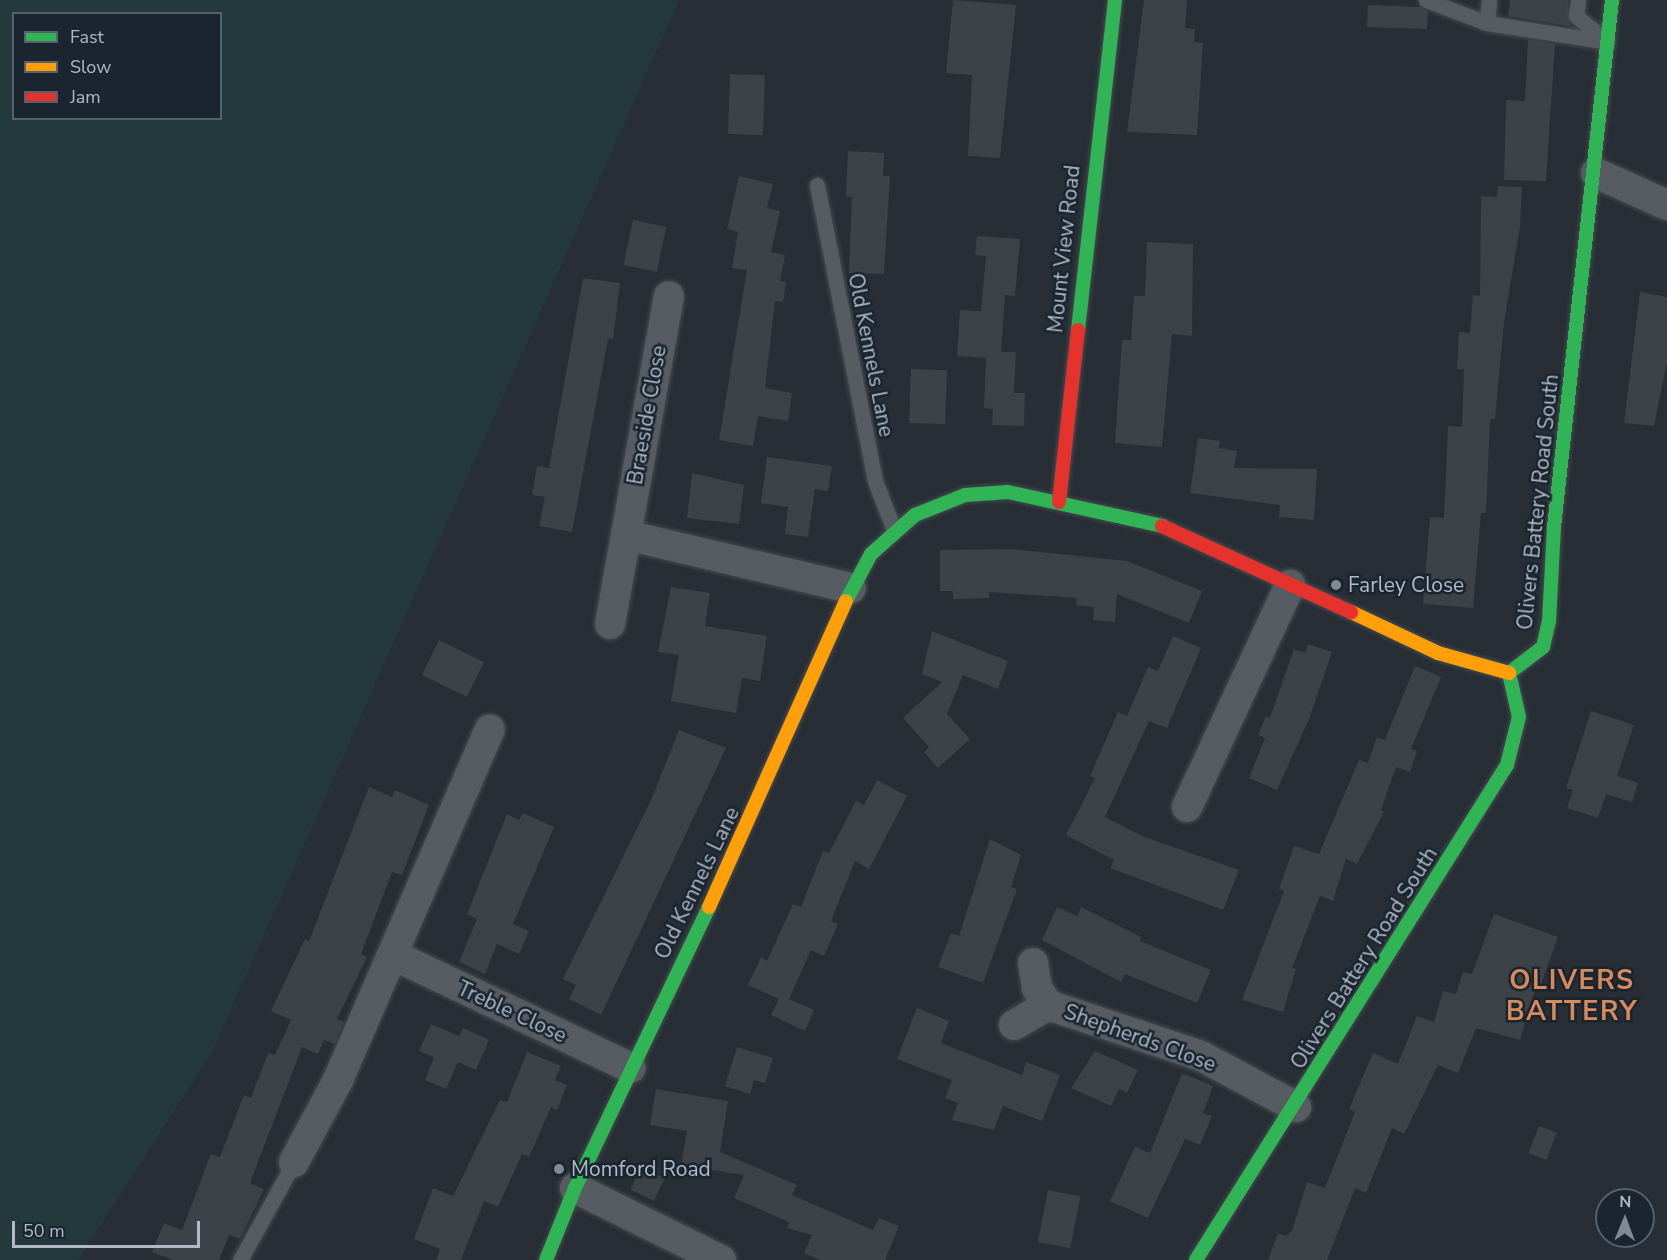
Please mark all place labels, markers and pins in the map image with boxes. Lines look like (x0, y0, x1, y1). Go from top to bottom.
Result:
place label: Farley Close (1348, 572, 1464, 598)
marker: Farley Close (1329, 578, 1343, 592)
place label: Momford Road (571, 1156, 711, 1182)
marker: Momford Road (552, 1162, 566, 1176)

